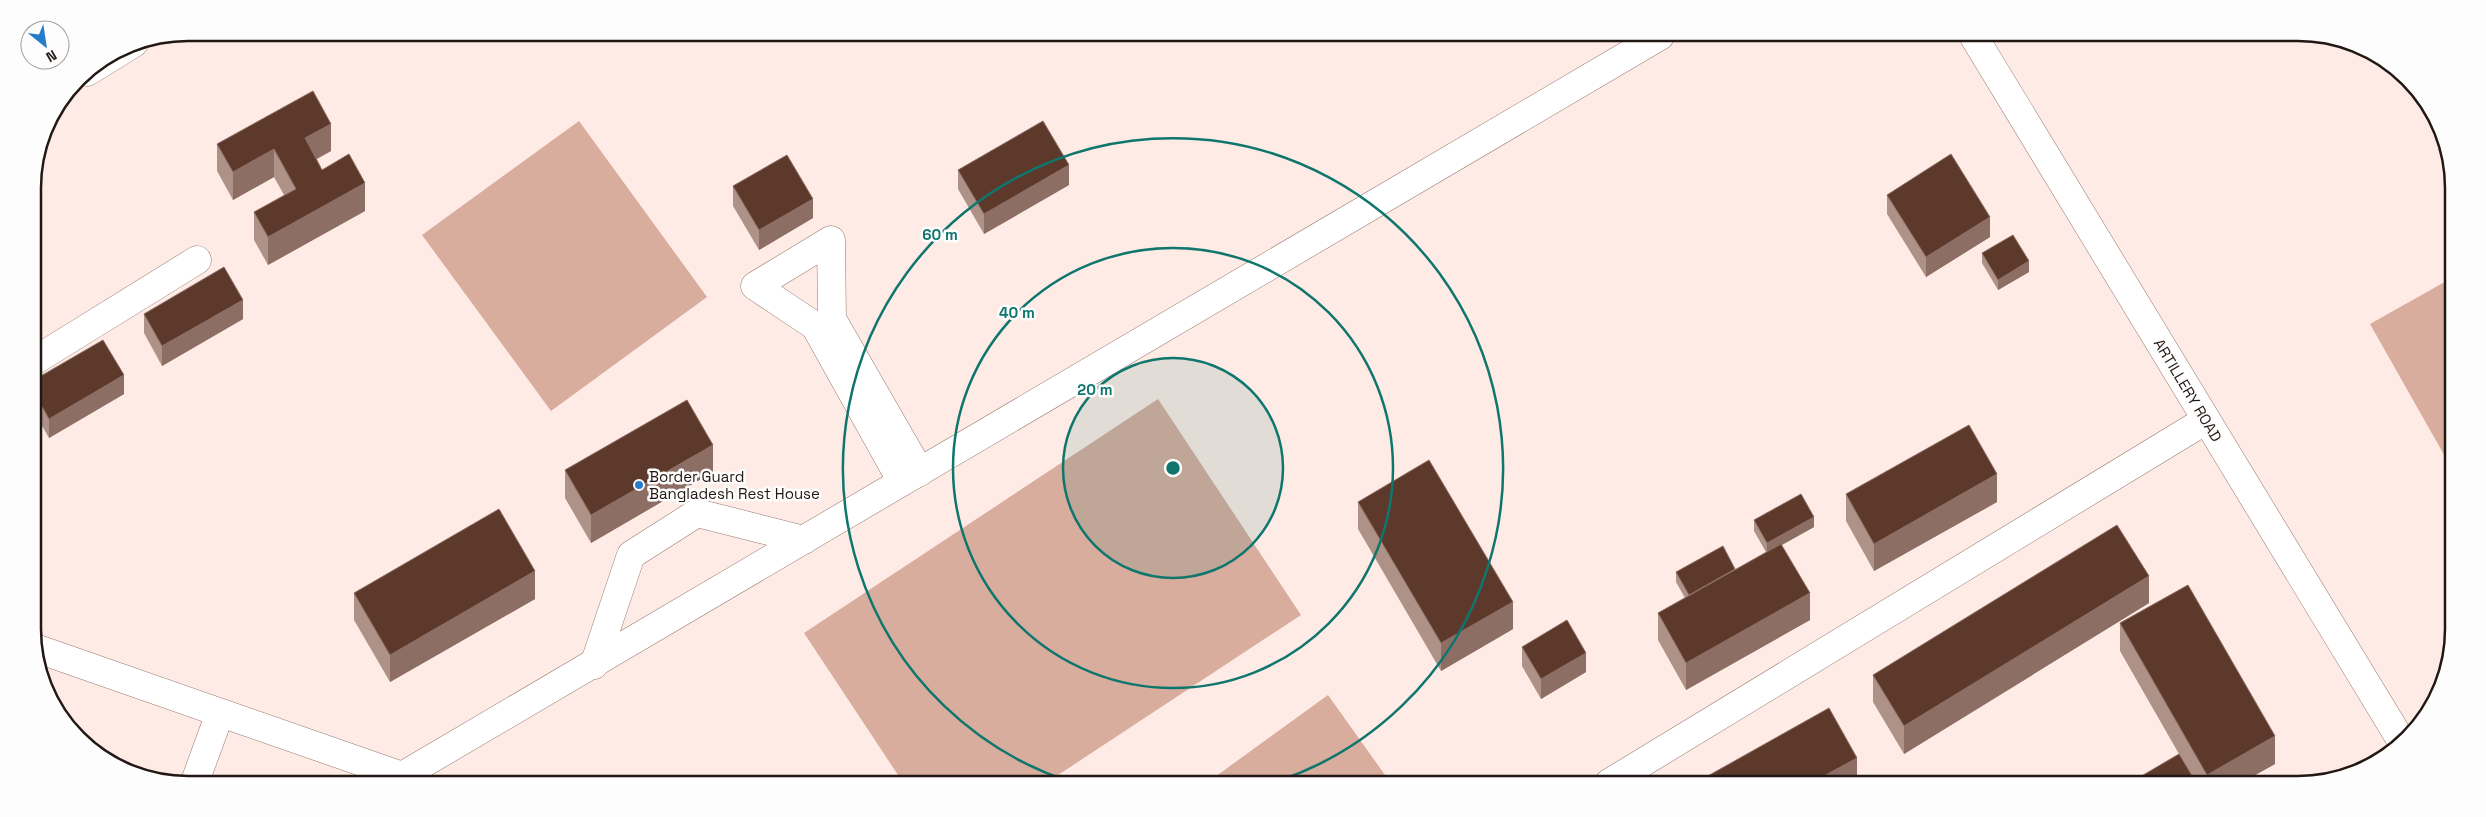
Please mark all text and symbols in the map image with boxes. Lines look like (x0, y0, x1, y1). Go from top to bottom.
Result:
north arrow (20, 20, 70, 70)
text: N (43, 46, 60, 66)
text: 60 m (922, 225, 958, 244)
text: 40 m (999, 303, 1035, 322)
street label: ARTILLERY ROAD (2150, 335, 2226, 445)
text: 20 m (1077, 380, 1113, 399)
centre of rings (1164, 459, 1182, 477)
place label: Border Guard Bangladesh Rest House (649, 467, 820, 503)
marker: Border Guard Bangladesh Rest House (633, 479, 645, 491)

